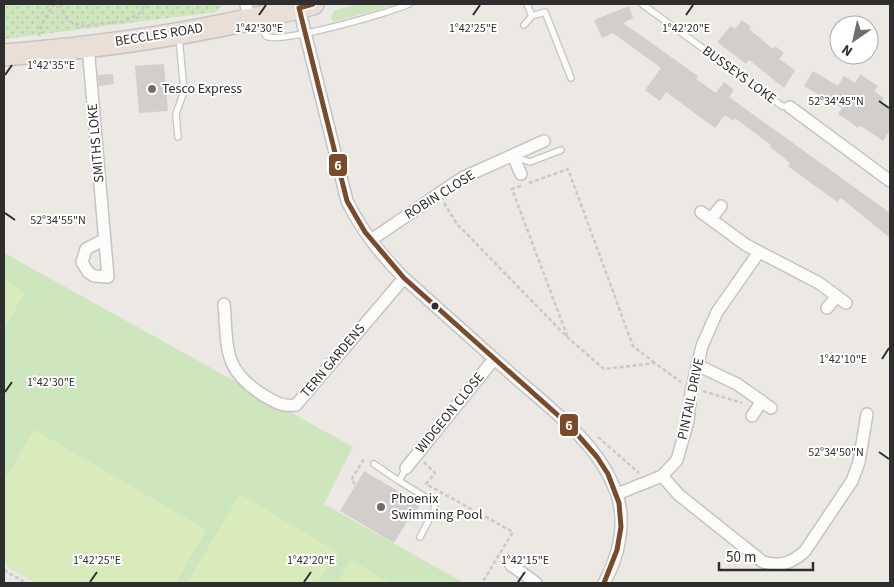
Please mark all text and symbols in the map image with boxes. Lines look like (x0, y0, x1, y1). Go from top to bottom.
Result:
north arrow (829, 15, 879, 65)
street label: BECCLES ROAD (113, 18, 205, 52)
text: 1°42'30"E (235, 20, 283, 37)
text: 1°42'25"E (449, 20, 497, 37)
text: 1°42'20"E (662, 20, 710, 37)
text: N (838, 39, 857, 61)
street label: BUSSEYS LOKE (698, 41, 780, 109)
text: 1°42'35"E (27, 57, 75, 74)
place label: Tesco Express (162, 79, 242, 99)
marker: Tesco Express (146, 83, 158, 95)
text: 52°34'45"N (808, 93, 864, 110)
street label: SMITHS LOKE (83, 103, 109, 183)
line badge: 6 (328, 153, 348, 177)
text: 6 (334, 156, 342, 176)
street label: ROBIN CLOSE (401, 165, 479, 225)
text: 52°34'55"N (30, 212, 86, 229)
unlabelled marker (430, 301, 440, 311)
street label: TERN GARDENS (296, 320, 370, 402)
text: 1°42'10"E (819, 351, 867, 368)
street label: PINTAIL DRIVE (673, 356, 709, 442)
street label: WIDGEON CLOSE (411, 368, 489, 458)
text: 1°42'30"E (27, 374, 75, 391)
line badge: 6 (559, 413, 579, 437)
text: 6 (565, 416, 573, 436)
text: 52°34'50"N (808, 444, 864, 461)
place label: Phoenix Swimming Pool (391, 489, 483, 525)
marker: Phoenix Swimming Pool (375, 501, 387, 513)
scale bar (719, 540, 813, 572)
text: 50 m (726, 547, 756, 568)
text: 1°42'25"E (73, 552, 121, 569)
text: 1°42'20"E (287, 552, 335, 569)
text: 1°42'15"E (501, 552, 549, 569)

